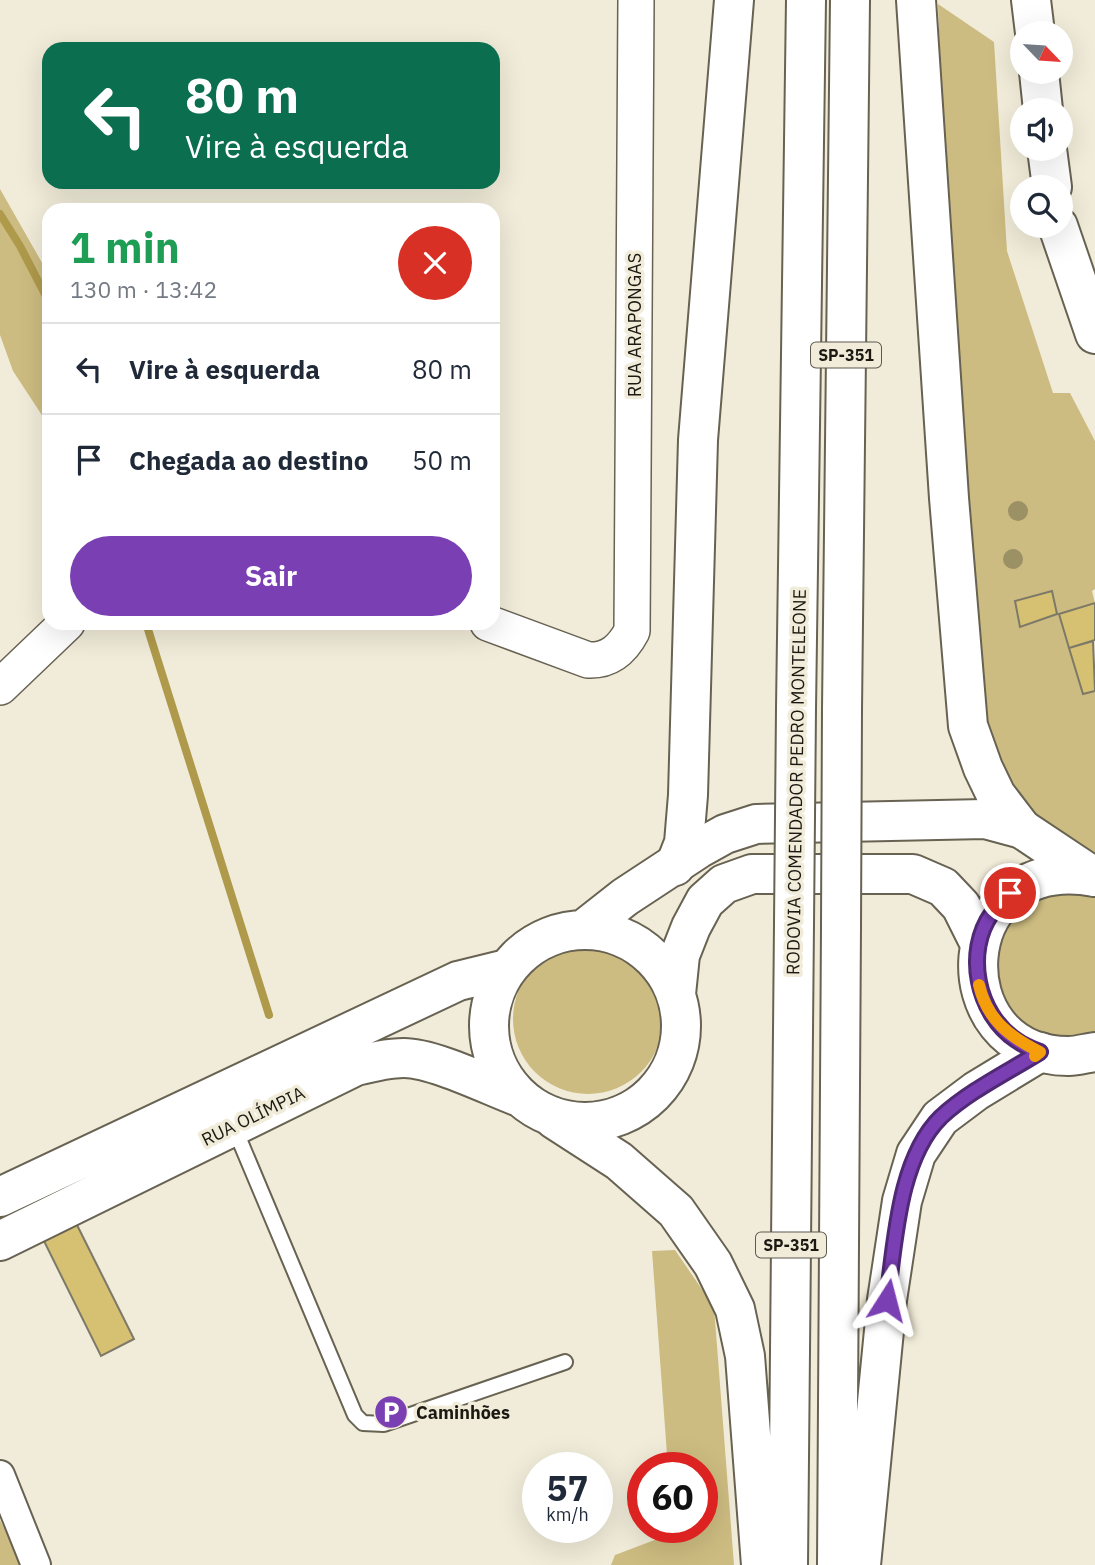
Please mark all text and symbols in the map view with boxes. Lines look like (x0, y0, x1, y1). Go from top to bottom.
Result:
north arrow (1010, 21, 1073, 84)
map controls (1010, 21, 1073, 238)
text: 80 m (185, 63, 299, 126)
icon: left (70, 70, 161, 161)
button: sound (1010, 98, 1073, 161)
text: Vire à esquerda (185, 125, 409, 167)
button: search (1010, 175, 1073, 238)
text: 1 min (70, 220, 180, 275)
button: close (398, 226, 472, 300)
street label: RUA ARAPONGAS (623, 253, 646, 397)
text: 130 m · 13:42 (70, 274, 217, 304)
road number: SP-351 (811, 342, 881, 368)
icon: left (70, 350, 108, 388)
text: Vire à esquerda (129, 352, 320, 386)
text: 80 m (412, 352, 472, 386)
icon: arrive (70, 441, 108, 479)
text: Chegada ao destino (129, 443, 368, 477)
text: 50 m (412, 443, 472, 477)
button: Sair (70, 536, 472, 616)
street label: RODOVIA COMENDADOR PEDRO MONTELEONE (781, 589, 811, 975)
pin (980, 863, 1040, 923)
icon: arrive (991, 874, 1029, 912)
street label: RUA OLÍMPIA (197, 1081, 309, 1151)
road number: SP-351 (756, 1232, 826, 1258)
position arrow (850, 1263, 924, 1337)
parking icon: Caminhões (372, 1393, 410, 1431)
place label: Caminhões (416, 1401, 510, 1424)
speed limit sign: 60 (627, 1452, 718, 1543)
text: 57 (546, 1465, 589, 1511)
text: km/h (546, 1503, 589, 1526)

